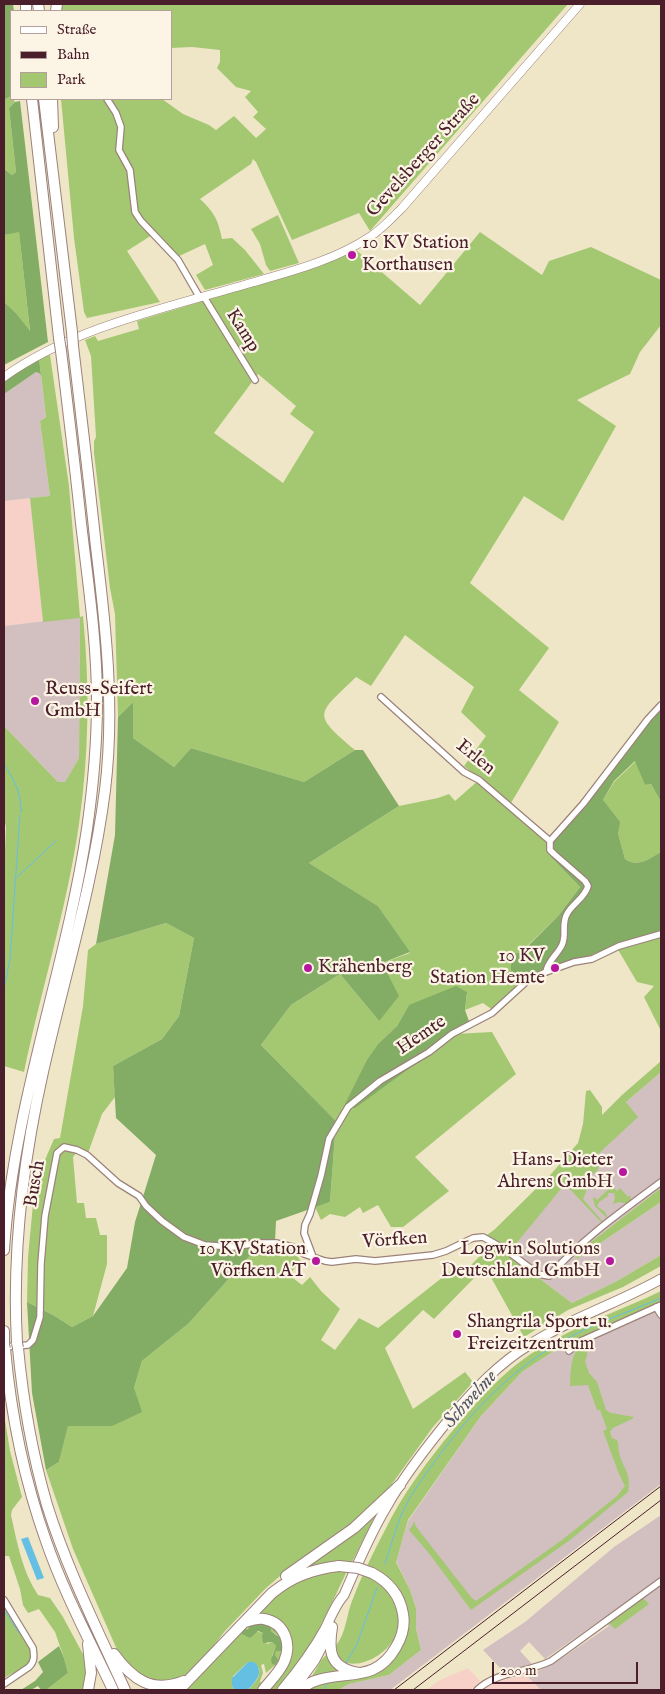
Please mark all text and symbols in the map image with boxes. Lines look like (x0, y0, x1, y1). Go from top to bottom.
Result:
legend (10, 10, 172, 100)
text: Straße (57, 20, 96, 39)
text: Bahn (57, 45, 89, 64)
text: Park (57, 70, 86, 89)
street label: Gevelsberger Straße (362, 89, 486, 223)
place label: 10 KV Station Korthausen (362, 233, 469, 277)
marker: 10 KV Station Korthausen (346, 249, 358, 261)
street label: Kamp (220, 305, 264, 357)
place label: Reuss-Seifert GmbH (45, 679, 153, 723)
marker: Reuss-Seifert GmbH (29, 695, 41, 707)
street label: Erlen (451, 735, 499, 781)
place label: 10 KV Station Hemte (430, 946, 545, 990)
place label: Krähenberg (318, 957, 412, 979)
marker: Krähenberg (302, 962, 314, 974)
marker: 10 KV Station Hemte (549, 962, 561, 974)
street label: Hemte (393, 1011, 451, 1061)
place label: Hans-Dieter Ahrens GmbH (498, 1150, 613, 1194)
street label: Busch (21, 1159, 51, 1209)
marker: Hans-Dieter Ahrens GmbH (617, 1166, 629, 1178)
street label: Vörfken (362, 1227, 428, 1255)
place label: 10 KV Station Vörfken AT (199, 1239, 306, 1283)
place label: Logwin Solutions Deutschland GmbH (441, 1239, 600, 1283)
marker: 10 KV Station Vörfken AT (310, 1255, 322, 1267)
marker: Logwin Solutions Deutschland GmbH (604, 1255, 616, 1267)
place label: Shangrila Sport-u. Freizeitzentrum (467, 1312, 612, 1356)
marker: Shangrila Sport-u. Freizeitzentrum (451, 1328, 463, 1340)
water label: Schwelme (439, 1366, 503, 1434)
scale bar (495, 1652, 641, 1684)
text: 200 m (500, 1661, 537, 1680)

